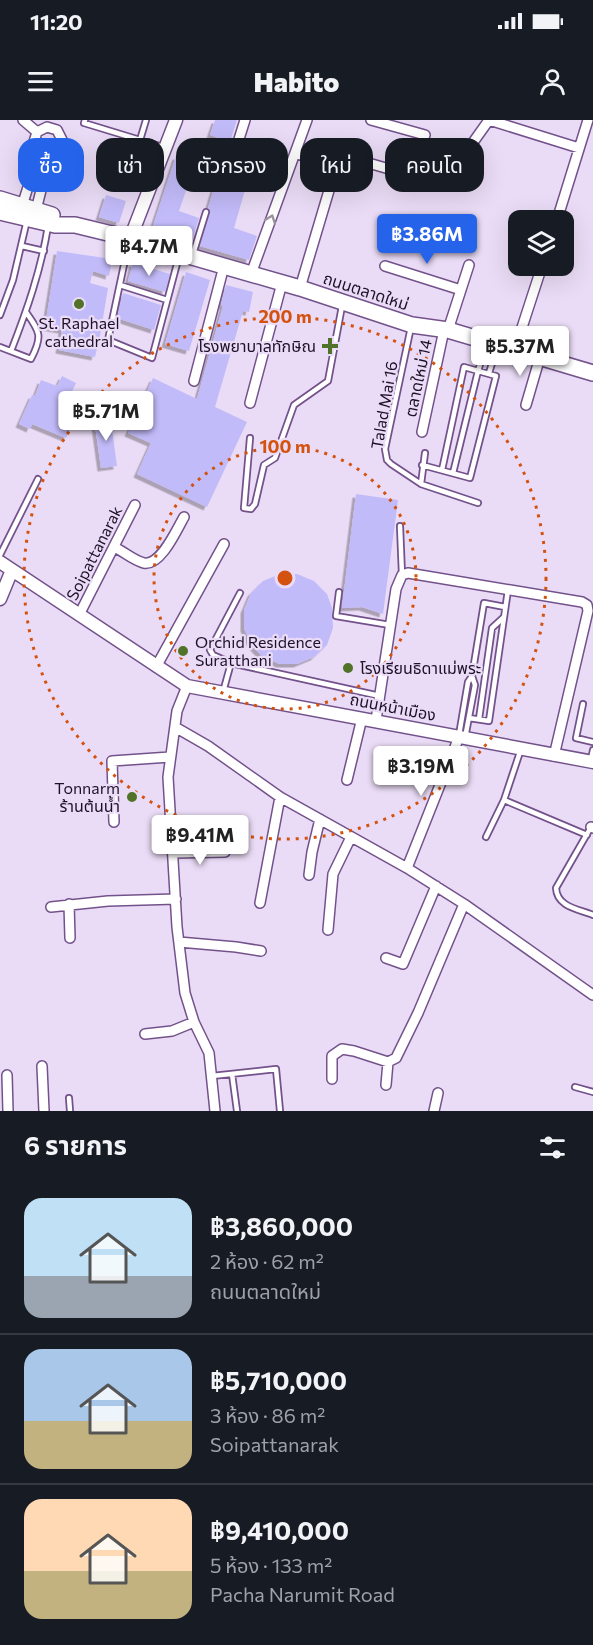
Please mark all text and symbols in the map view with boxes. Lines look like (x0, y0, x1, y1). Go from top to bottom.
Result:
text: 11:20 (30, 8, 83, 35)
icon: menu (24, 65, 57, 98)
text: Habito (254, 65, 340, 98)
icon: person (536, 65, 569, 98)
chip: ซื้อ (18, 138, 84, 192)
chip: เช่า (96, 138, 164, 192)
chip: ตัวกรอง (176, 138, 288, 192)
chip: ใหม่ (300, 138, 373, 192)
chip: คอนโด (385, 138, 484, 192)
map controls (508, 210, 574, 276)
button: layers (508, 210, 574, 276)
one-way arrow (263, 214, 276, 224)
pin: ฿3.86M (378, 214, 476, 265)
text: ฿3.86M (391, 221, 463, 245)
pin: ฿4.7M (107, 226, 191, 277)
text: ฿4.7M (119, 233, 179, 257)
street label: ถนนตลาดใหม่ (321, 268, 411, 313)
marker: St. Raphael cathedral (72, 297, 86, 311)
text: 200 m (258, 305, 312, 327)
place label: St. Raphael cathedral (38, 313, 120, 350)
pin: ฿5.37M (471, 326, 569, 377)
text: ฿5.37M (485, 333, 555, 357)
place label: โรงพยาบาลทักษิณ (198, 336, 316, 355)
marker: โรงพยาบาลทักษิณ (321, 337, 339, 355)
street label: ตลาดใหม่ 14 (400, 337, 435, 419)
street label: Talad Mai 16 (366, 359, 401, 451)
pin: ฿5.71M (57, 391, 155, 442)
text: ฿5.71M (72, 398, 140, 422)
text: 100 m (259, 435, 311, 457)
street label: Soipattanarak (62, 502, 126, 603)
centre of rings (275, 568, 295, 588)
place label: Orchid Residence Suratthani (195, 632, 321, 669)
marker: Orchid Residence Suratthani (176, 644, 190, 658)
place label: โรงเรียนธิดาแม่พระ (360, 658, 481, 677)
marker: โรงเรียนธิดาแม่พระ (341, 661, 355, 675)
street label: ถนนหน้าเมือง (348, 689, 438, 724)
pin: ฿3.19M (372, 746, 470, 797)
text: ฿3.19M (387, 753, 455, 777)
place label: Tonnarm ร้านต้นน้ำ (54, 778, 120, 815)
marker: Tonnarm ร้านต้นน้ำ (125, 790, 139, 804)
pin: ฿9.41M (151, 815, 249, 866)
text: ฿9.41M (166, 822, 234, 846)
text: 6 รายการ (24, 1129, 127, 1160)
icon: filters (536, 1131, 569, 1164)
text: ฿3,860,000 (210, 1210, 353, 1241)
icon: home (72, 1222, 144, 1294)
text: 2 ห้อง · 62 m² (210, 1249, 324, 1273)
text: ถนนตลาดใหม่ (210, 1279, 321, 1303)
text: ฿5,710,000 (210, 1364, 347, 1395)
icon: home (72, 1373, 144, 1445)
text: 3 ห้อง · 86 m² (210, 1403, 325, 1427)
text: Soipattanarak (210, 1432, 339, 1456)
text: ฿9,410,000 (210, 1514, 349, 1545)
icon: home (72, 1523, 144, 1595)
text: 5 ห้อง · 133 m² (210, 1553, 332, 1577)
text: Pacha Narumit Road (210, 1582, 395, 1606)

